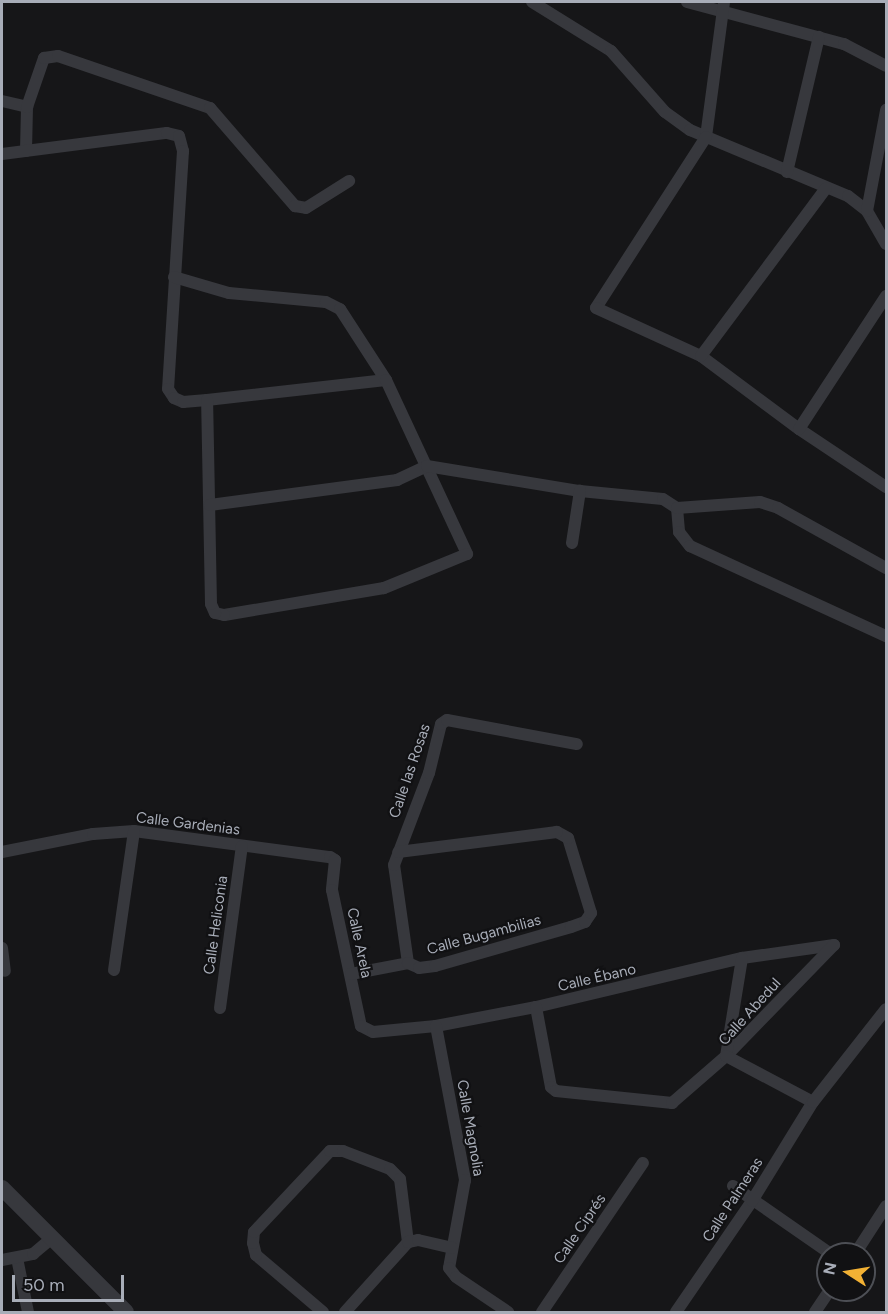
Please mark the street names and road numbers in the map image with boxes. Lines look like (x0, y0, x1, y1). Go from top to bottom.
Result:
street label: Calle las Rosas (385, 722, 435, 820)
street label: Calle Gardenias (135, 809, 241, 839)
street label: Calle Heliconia (200, 874, 232, 976)
street label: Calle Arela (343, 906, 375, 980)
street label: Calle Bugambilias (425, 911, 543, 959)
street label: Calle Ébano (556, 960, 638, 996)
street label: Calle Abedul (715, 975, 785, 1049)
street label: Calle Magnolia (453, 1078, 487, 1178)
street label: Calle Palmeras (699, 1154, 767, 1246)
street label: Calle Ciprés (550, 1191, 610, 1267)

